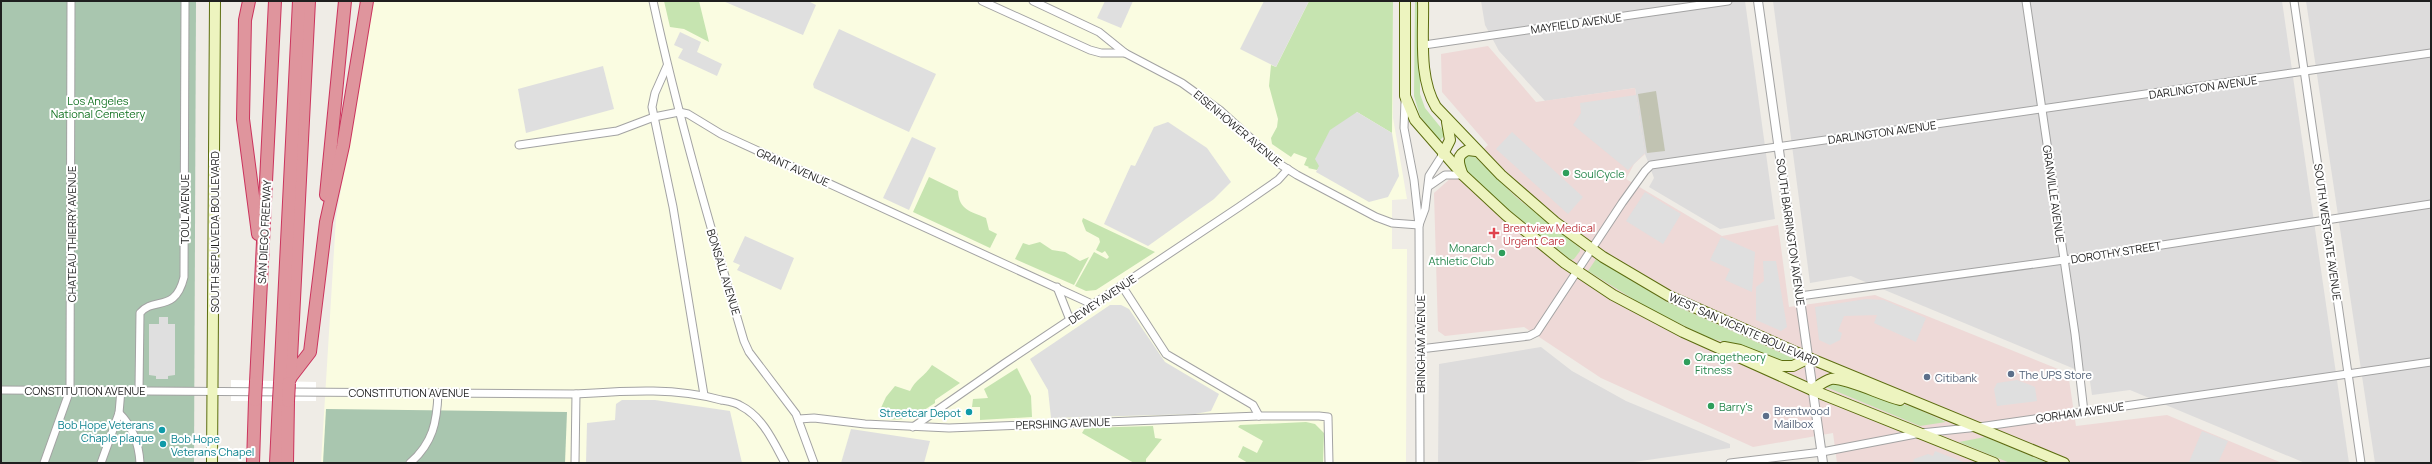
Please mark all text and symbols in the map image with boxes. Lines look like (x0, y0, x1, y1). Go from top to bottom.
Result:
street label: MAYFIELD AVENUE (1529, 9, 1623, 37)
street label: DARLINGTON AVENUE (2148, 72, 2258, 102)
street label: EISENHOWER AVENUE (1191, 87, 1285, 169)
park label: Los Angeles National Cemetery (51, 93, 146, 121)
street label: DARLINGTON AVENUE (1827, 117, 1937, 147)
street label: GRANT AVENUE (754, 144, 832, 190)
street label: GRANVILLE AVENUE (2040, 144, 2068, 244)
street label: SOUTH SEPULVEDA BOULEVARD (207, 151, 222, 313)
street label: SOUTH BARRINGTON AVENUE (1773, 157, 1809, 307)
street label: SOUTH WESTGATE AVENUE (2311, 163, 2345, 301)
street label: CHATEAU THIERRY AVENUE (64, 166, 79, 302)
place label: SoulCycle (1574, 166, 1625, 181)
marker: SoulCycle (1561, 168, 1571, 178)
street label: TOUL AVENUE (177, 174, 192, 244)
street label: SAN DIEGO FREEWAY (254, 179, 274, 284)
place label: Brentview Medical Urgent Care (1503, 220, 1595, 248)
street label: BONSALL AVENUE (704, 227, 744, 317)
marker: Brentview Medical Urgent Care (1488, 227, 1500, 239)
street label: DOROTHY STREET (2070, 237, 2163, 267)
place label: Monarch Athletic Club (1429, 240, 1494, 268)
marker: Monarch Athletic Club (1497, 248, 1507, 258)
street label: DEWEY AVENUE (1065, 271, 1139, 327)
street label: WEST SAN VICENTE BOULEVARD (1667, 289, 1821, 369)
street label: BRINGHAM AVENUE (1413, 295, 1428, 393)
place label: Orangetheory Fitness (1695, 349, 1766, 377)
marker: Orangetheory Fitness (1682, 357, 1692, 367)
place label: The UPS Store (2019, 367, 2092, 382)
marker: The UPS Store (2006, 369, 2016, 379)
place label: Citibank (1935, 370, 1978, 385)
marker: Citibank (1922, 372, 1932, 382)
street label: CONSTITUTION AVENUE (24, 383, 146, 398)
street label: CONSTITUTION AVENUE (348, 385, 470, 400)
street label: GORHAM AVENUE (2035, 398, 2125, 426)
place label: Barry's (1719, 399, 1753, 414)
marker: Barry's (1706, 401, 1716, 411)
place label: Brentwood Mailbox (1774, 403, 1830, 431)
place label: Streetcar Depot (880, 405, 961, 420)
marker: Streetcar Depot (964, 407, 974, 417)
marker: Brentwood Mailbox (1761, 411, 1771, 421)
street label: PERSHING AVENUE (1015, 414, 1111, 432)
place label: Bob Hope Veterans Chaple plaque (58, 417, 155, 445)
marker: Bob Hope Veterans Chaple plaque (157, 425, 167, 435)
place label: Bob Hope Veterans Chapel (171, 431, 254, 459)
marker: Bob Hope Veterans Chapel (158, 439, 168, 449)

